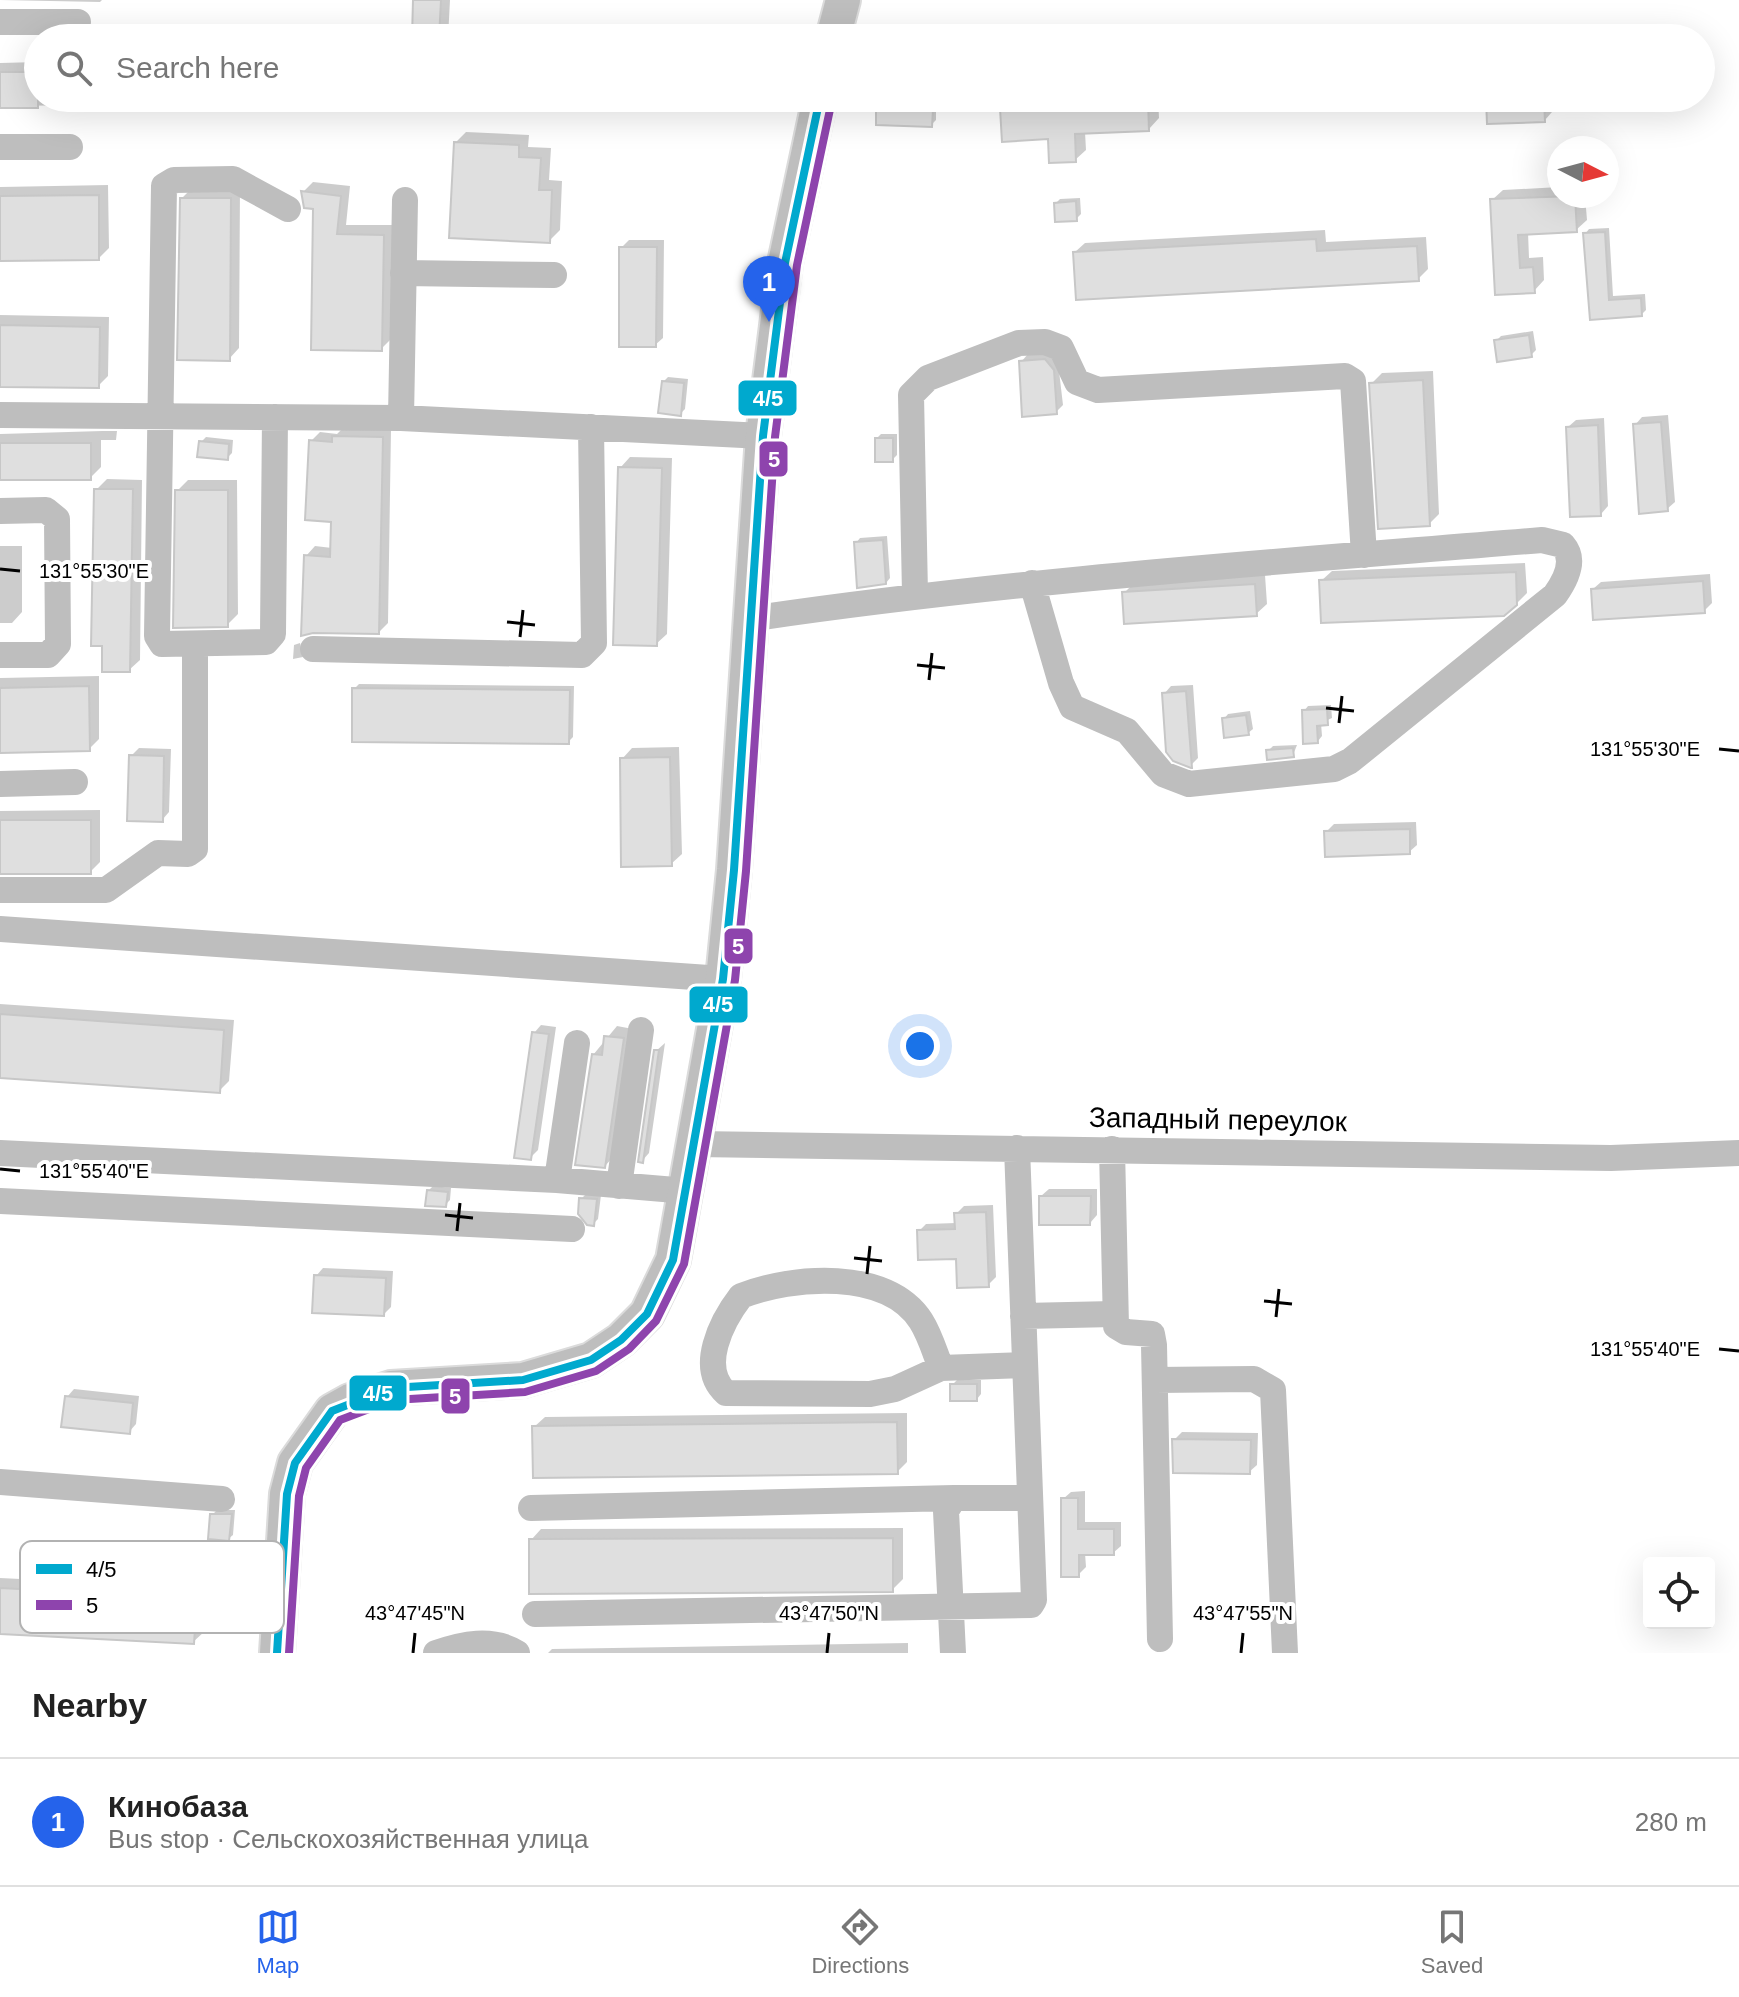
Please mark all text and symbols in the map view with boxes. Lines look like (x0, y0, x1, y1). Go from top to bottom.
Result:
search box (24, 24, 1715, 112)
icon: search (52, 46, 96, 90)
text: Search here (116, 51, 279, 84)
north arrow (1547, 136, 1619, 208)
pin: 1 (743, 256, 795, 322)
line badge: 4/5 (737, 379, 798, 417)
text: 4/5 (753, 386, 783, 411)
line badge: 5 (758, 440, 789, 478)
text: 5 (768, 447, 780, 472)
text: 131°55'30"E (39, 560, 149, 582)
text: 131°55'30"E (1590, 738, 1700, 760)
line badge: 5 (723, 927, 754, 965)
text: 5 (732, 934, 744, 959)
line badge: 4/5 (688, 985, 749, 1024)
text: 4/5 (703, 992, 733, 1017)
your location (900, 1026, 940, 1066)
street label: Западный переулок (1089, 1102, 1348, 1137)
text: 131°55'40"E (39, 1160, 149, 1182)
text: 131°55'40"E (1590, 1338, 1700, 1360)
line badge: 4/5 (348, 1374, 408, 1412)
line badge: 5 (440, 1377, 471, 1415)
text: 4/5 (363, 1381, 393, 1406)
text: 5 (449, 1384, 461, 1409)
legend (20, 1541, 284, 1633)
text: 4/5 (86, 1557, 117, 1582)
map controls (1643, 1557, 1715, 1629)
button: locate (1643, 1557, 1715, 1629)
text: 5 (86, 1593, 98, 1618)
text: 43°47'45"N (365, 1602, 465, 1624)
text: 43°47'50"N (779, 1602, 879, 1624)
text: 43°47'55"N (1193, 1602, 1293, 1624)
text: Nearby (32, 1686, 147, 1724)
text: Кинобаза (108, 1790, 248, 1823)
text: 1 (51, 1807, 65, 1837)
text: 280 m (1635, 1807, 1707, 1837)
text: Bus stop · Сельскохозяйственная улица (108, 1824, 588, 1854)
tab: Map (256, 1905, 300, 1979)
tab: Directions (811, 1905, 909, 1979)
tab: Saved (1421, 1905, 1483, 1979)

